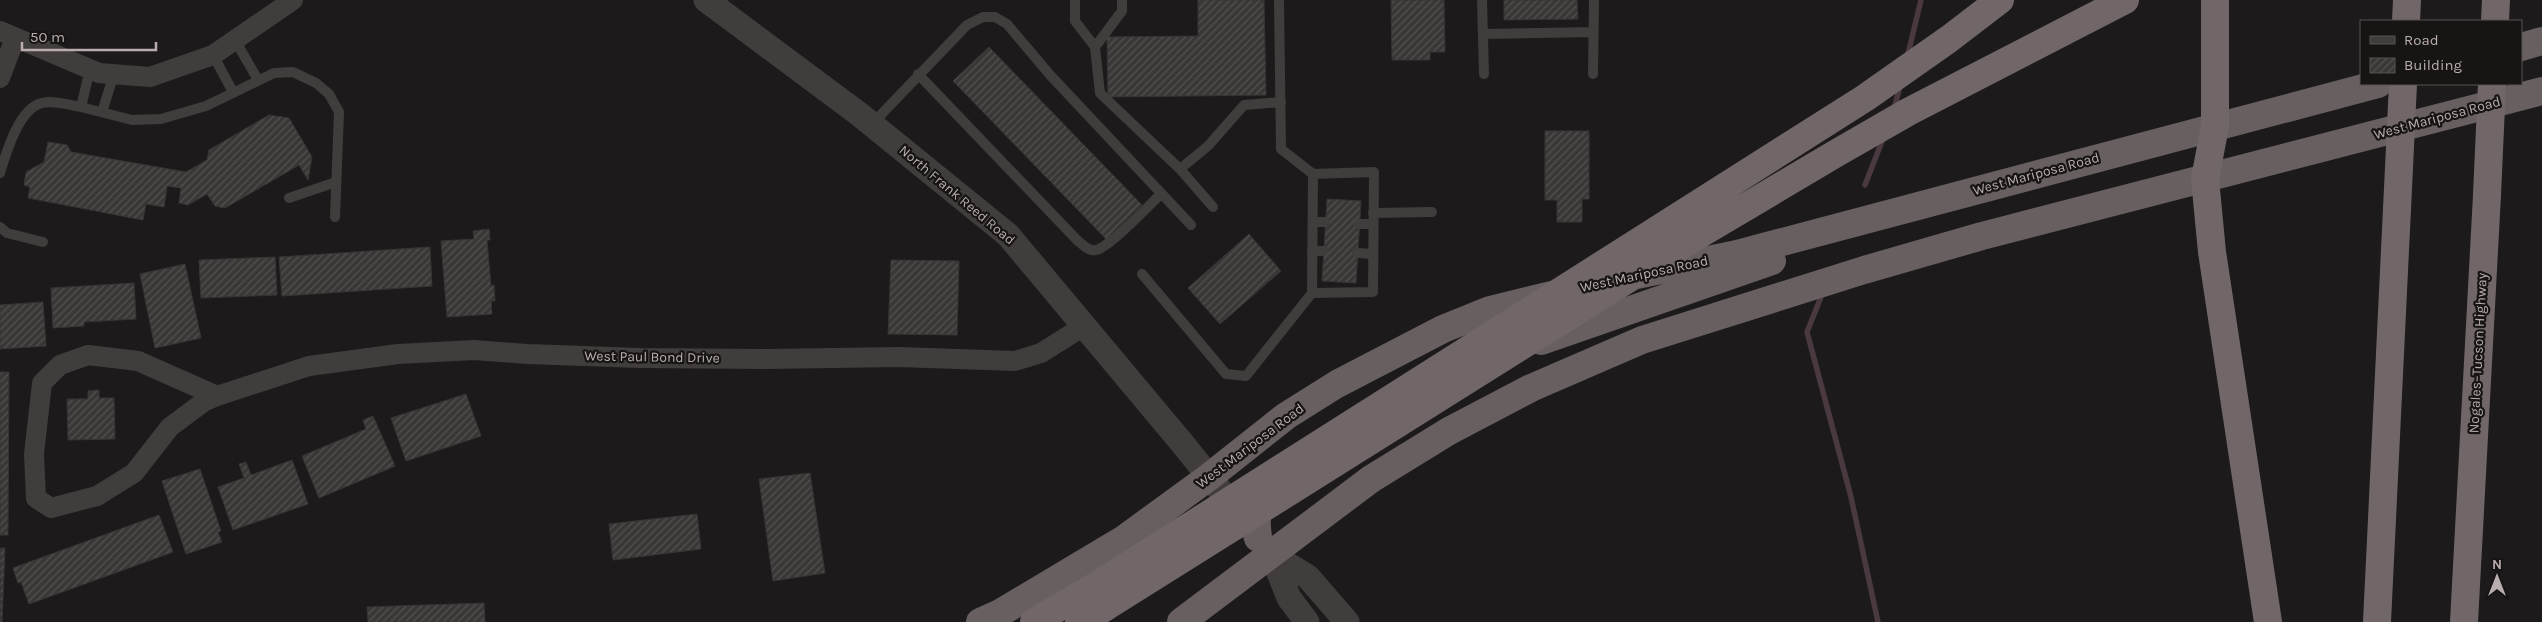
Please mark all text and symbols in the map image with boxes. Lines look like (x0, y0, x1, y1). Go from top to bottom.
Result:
scale bar (22, 20, 156, 52)
legend (2360, 20, 2522, 85)
text: 50 m (30, 28, 65, 46)
text: Road (2404, 31, 2439, 49)
text: Building (2404, 56, 2462, 74)
street label: West Mariposa Road (2372, 93, 2502, 143)
street label: North Frank Reed Road (896, 142, 1018, 248)
street label: West Mariposa Road (1971, 149, 2101, 199)
street label: West Mariposa Road (1578, 252, 1710, 296)
street label: Nogales–Tucson Highway (2465, 272, 2491, 434)
street label: West Paul Bond Drive (584, 347, 720, 367)
street label: West Mariposa Road (1193, 400, 1307, 492)
north arrow (2472, 552, 2522, 602)
text: N (2492, 556, 2502, 573)

